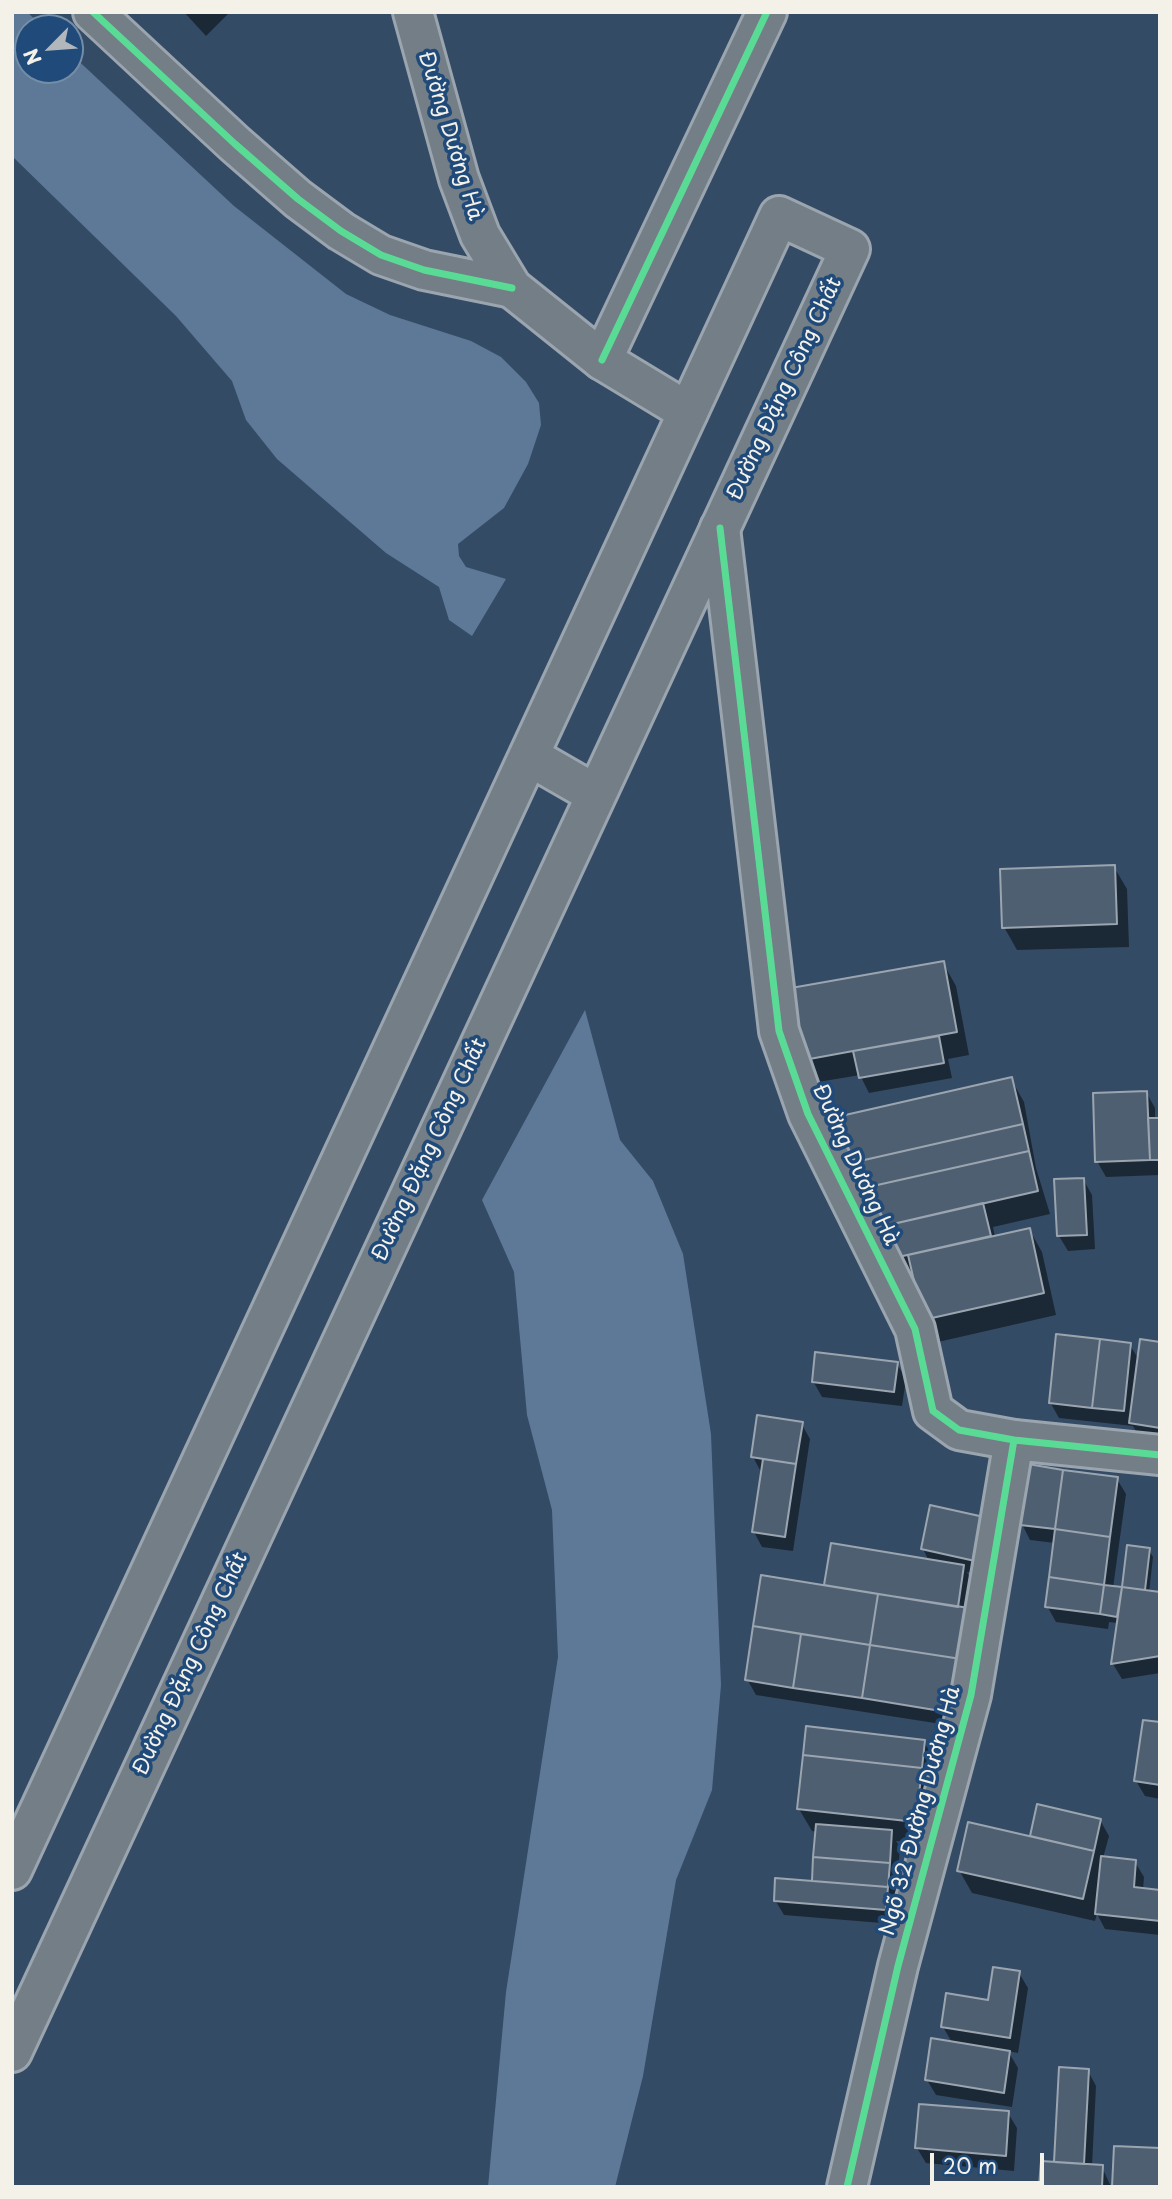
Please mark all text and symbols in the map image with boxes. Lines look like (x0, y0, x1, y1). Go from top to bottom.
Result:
north arrow (14, 14, 84, 84)
text: N (16, 44, 48, 70)
street label: Đường Dương Hà (412, 48, 488, 224)
street label: Đường Đặng Công Chất (722, 274, 848, 504)
street label: Đường Đặng Công Chất (367, 1035, 493, 1265)
street label: Đường Dương Hà (807, 1080, 903, 1250)
street label: Đường Đặng Công Chất (128, 1549, 254, 1779)
street label: Ngõ 32 Đường Dương Hà (876, 1683, 966, 1939)
scale bar (934, 2140, 1048, 2184)
text: 20 m (943, 2149, 997, 2181)

